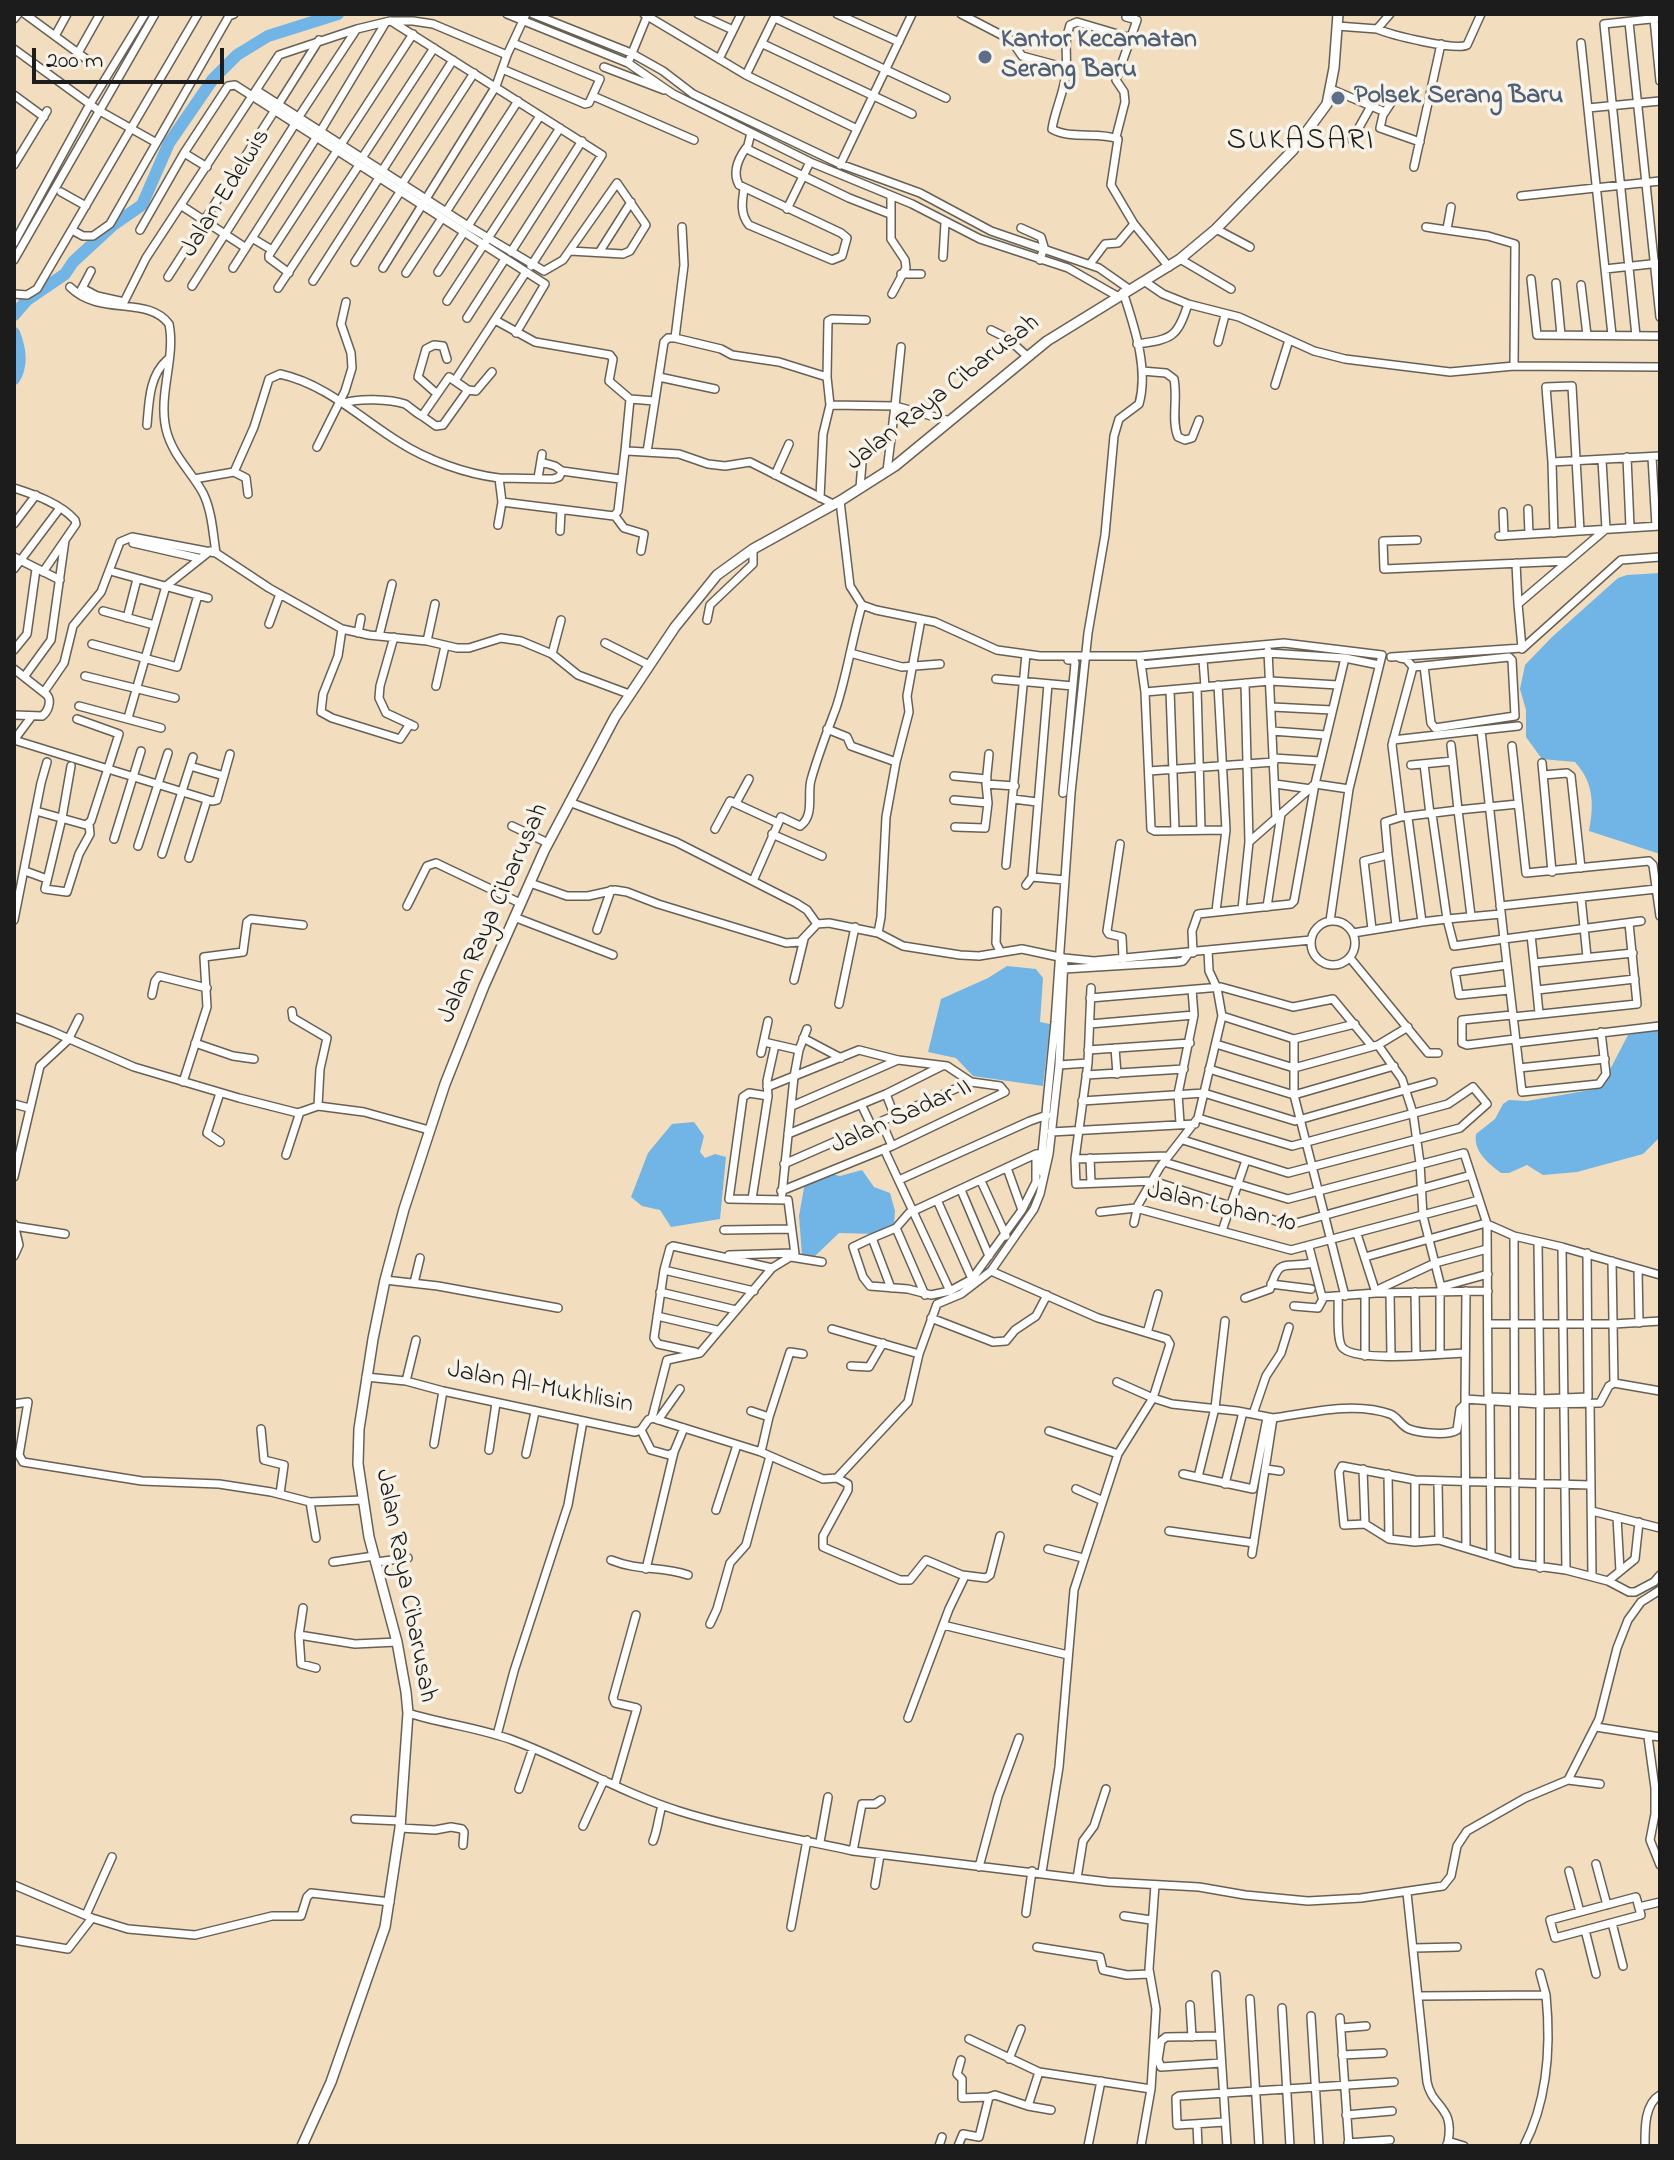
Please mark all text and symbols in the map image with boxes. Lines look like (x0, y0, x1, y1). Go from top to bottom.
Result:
place label: Kantor Kecamatan Serang Baru (1001, 26, 1197, 88)
scale bar (36, 32, 228, 82)
text: 200 m (46, 44, 103, 79)
marker: Kantor Kecamatan Serang Baru (976, 48, 994, 66)
place label: Polsek Serang Baru (1354, 82, 1563, 114)
marker: Polsek Serang Baru (1329, 89, 1347, 107)
street label: Jalan Edelwis (175, 124, 279, 264)
district label: SUKASARI (1227, 125, 1375, 161)
street label: Jalan Raya Cibarusah (841, 309, 1047, 479)
street label: Jalan Raya Cibarusah (433, 799, 557, 1029)
street label: Jalan Sadar II (827, 1073, 977, 1163)
street label: Jalan Lohan 10 (1143, 1177, 1299, 1241)
street label: Jalan Al-Mukhlisin (444, 1356, 636, 1422)
street label: Jalan Raya Cibarusah (366, 1467, 442, 1705)

